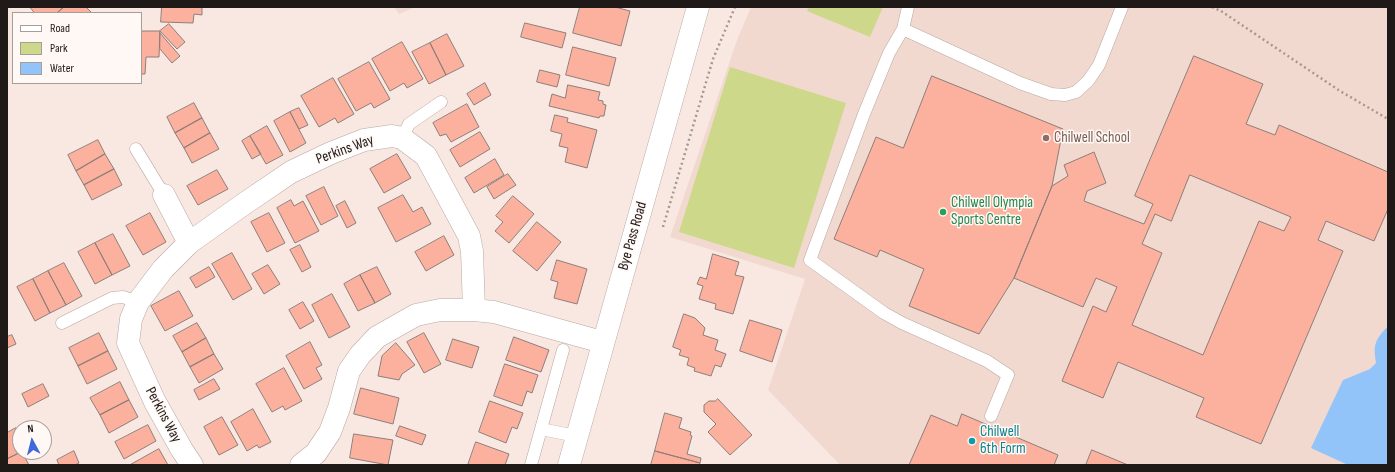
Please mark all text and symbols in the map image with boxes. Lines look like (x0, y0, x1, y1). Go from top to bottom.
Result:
legend (12, 12, 142, 84)
text: Road (50, 21, 70, 36)
text: Park (50, 41, 68, 56)
text: Water (50, 61, 74, 76)
place label: Chilwell School (1054, 129, 1130, 147)
street label: Perkins Way (314, 131, 376, 169)
marker: Chilwell School (1041, 133, 1051, 143)
place label: Chilwell Olympia Sports Centre (951, 194, 1033, 229)
street label: Bye Pass Road (615, 200, 651, 272)
marker: Chilwell Olympia Sports Centre (938, 207, 948, 217)
street label: Perkins Way (141, 384, 185, 446)
north arrow (12, 420, 52, 460)
text: N (27, 422, 34, 435)
place label: Chilwell 6th Form (980, 423, 1026, 458)
marker: Chilwell 6th Form (967, 436, 977, 446)

